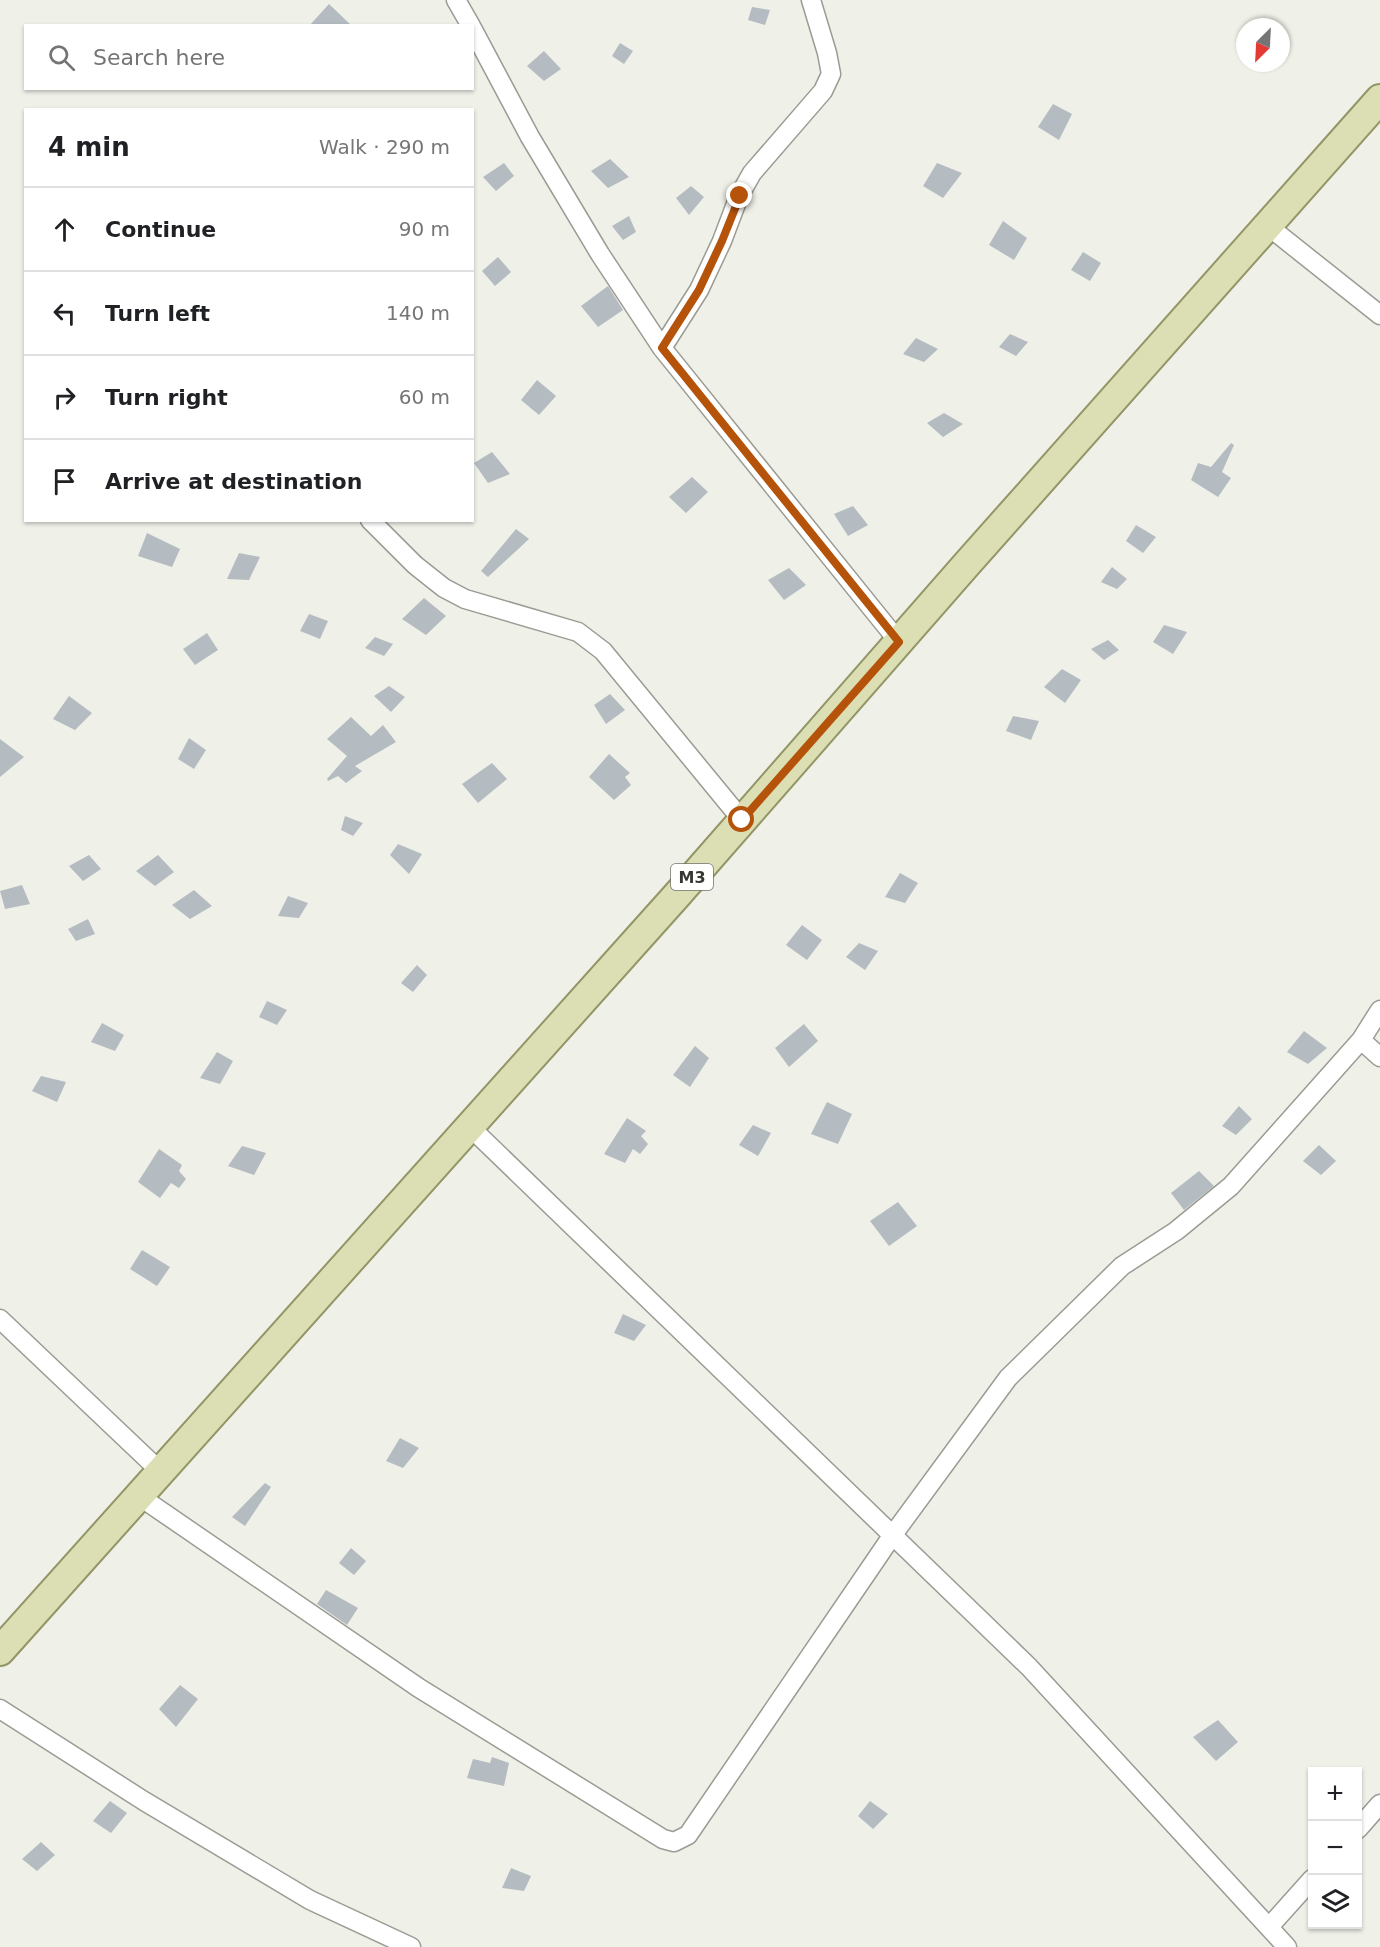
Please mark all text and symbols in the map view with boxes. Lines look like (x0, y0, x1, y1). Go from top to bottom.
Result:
north arrow (1236, 18, 1290, 72)
search box (24, 24, 474, 90)
icon: search (45, 41, 78, 74)
text: Search here (93, 45, 225, 70)
text: 4 min (48, 132, 130, 162)
text: Walk · 290 m (319, 135, 450, 159)
route end (726, 182, 752, 208)
icon: ahead (48, 213, 81, 246)
text: Continue (105, 217, 216, 242)
text: 90 m (399, 217, 450, 241)
icon: left (48, 297, 81, 330)
text: Turn left (105, 301, 210, 326)
text: 140 m (386, 301, 450, 325)
icon: right (48, 381, 81, 414)
text: Turn right (105, 385, 228, 410)
text: 60 m (399, 385, 450, 409)
icon: arrive (48, 465, 81, 498)
text: Arrive at destination (105, 469, 362, 494)
route start (728, 806, 754, 832)
road number: M3 (671, 864, 713, 890)
map controls (1308, 1767, 1362, 1929)
button: + (1308, 1767, 1362, 1821)
button: − (1308, 1821, 1362, 1875)
button: layers (1308, 1875, 1362, 1929)

